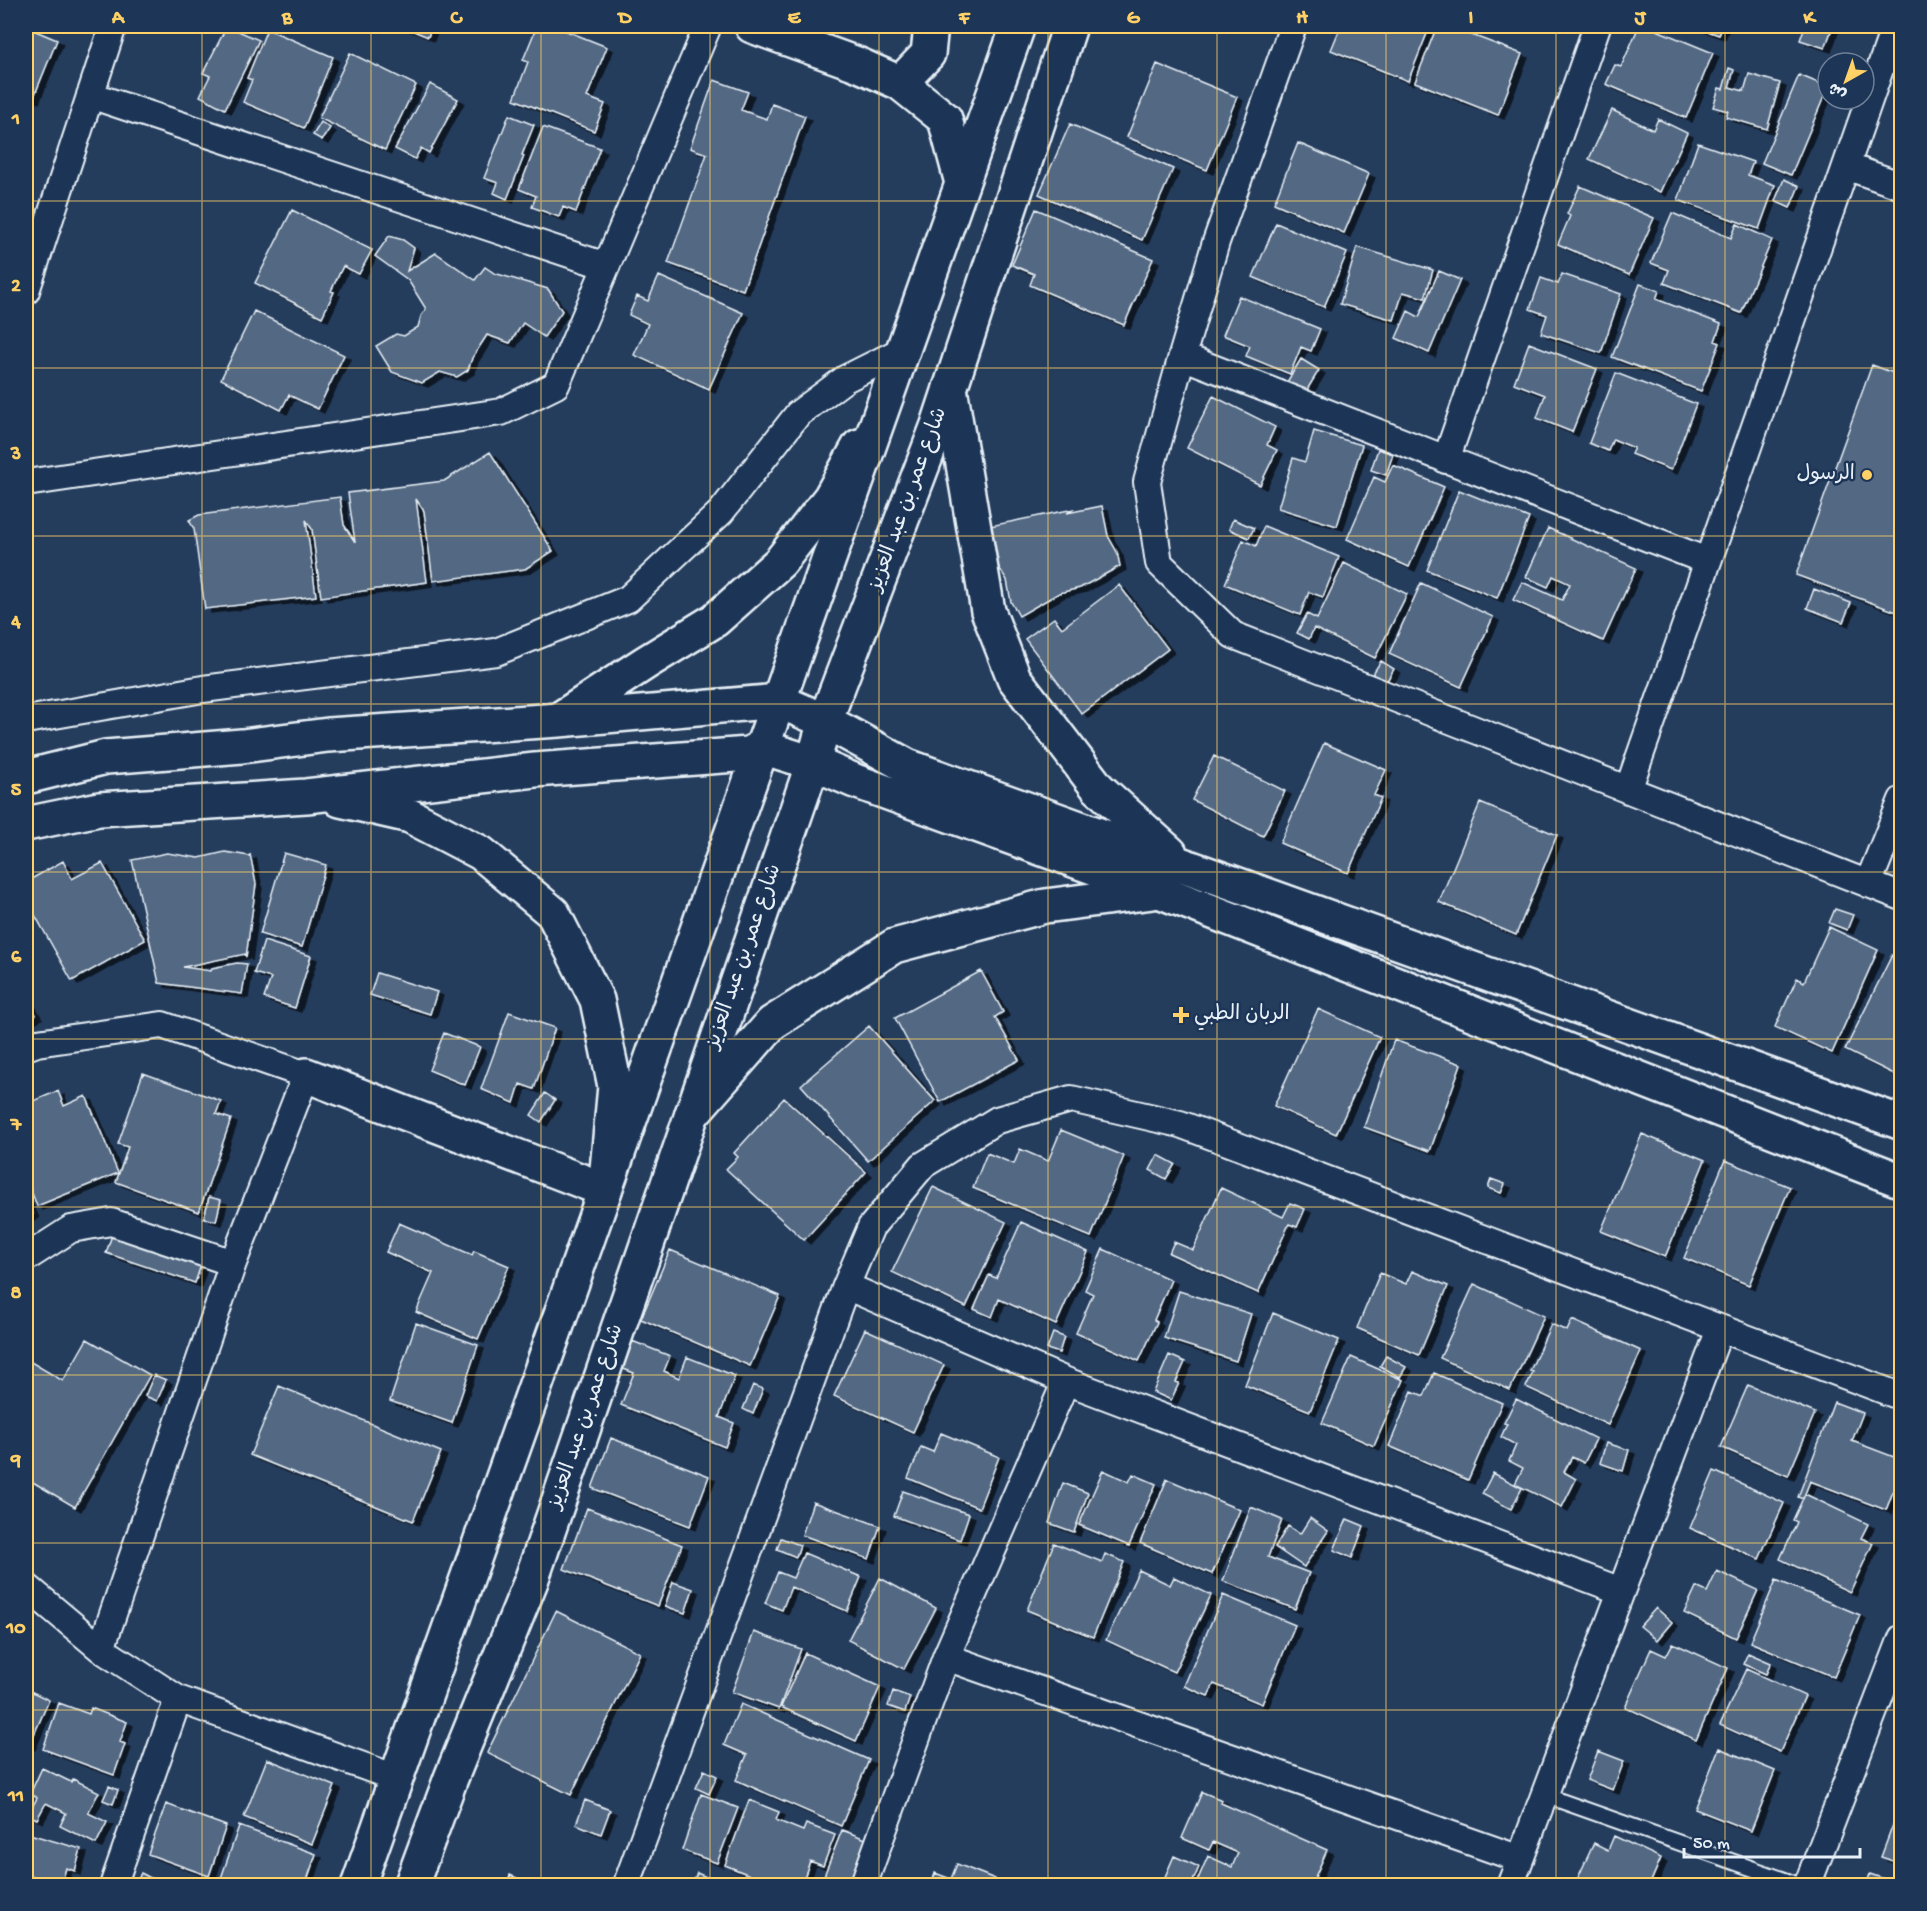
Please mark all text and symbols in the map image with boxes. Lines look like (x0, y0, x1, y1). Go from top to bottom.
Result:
text: A (111, 8, 126, 31)
text: B (281, 8, 293, 31)
text: C (450, 8, 464, 31)
text: D (616, 8, 632, 31)
text: E (788, 8, 802, 31)
text: F (958, 8, 971, 31)
text: G (1127, 8, 1141, 31)
text: H (1296, 8, 1308, 31)
text: I (1469, 8, 1474, 31)
text: J (1634, 8, 1647, 31)
text: K (1802, 8, 1817, 31)
north arrow (1816, 51, 1876, 111)
text: ش (1826, 77, 1851, 103)
text: 1 (11, 109, 20, 132)
text: 2 (11, 276, 21, 299)
street label: شارع عمر بن عبد العزيز (863, 405, 954, 597)
text: 3 (10, 444, 21, 467)
place label: الرسول (1796, 463, 1855, 488)
marker: الرسول (1860, 468, 1874, 482)
text: 4 (10, 612, 21, 635)
text: 5 (11, 780, 22, 803)
street label: شارع عمر بن عبد العزيز (701, 861, 788, 1055)
text: 6 (11, 947, 22, 970)
place label: الربان الطبي (1194, 1003, 1290, 1031)
marker: الربان الطبي (1172, 1006, 1190, 1024)
text: 7 (10, 1115, 23, 1138)
text: 8 (11, 1283, 22, 1306)
street label: شارع عمر بن عبد العزيز (543, 1321, 630, 1515)
text: 9 (10, 1451, 21, 1474)
text: 10 (5, 1618, 26, 1641)
text: 11 (7, 1786, 24, 1809)
scale bar (1684, 1821, 1860, 1859)
text: 50 m (1693, 1834, 1730, 1855)

